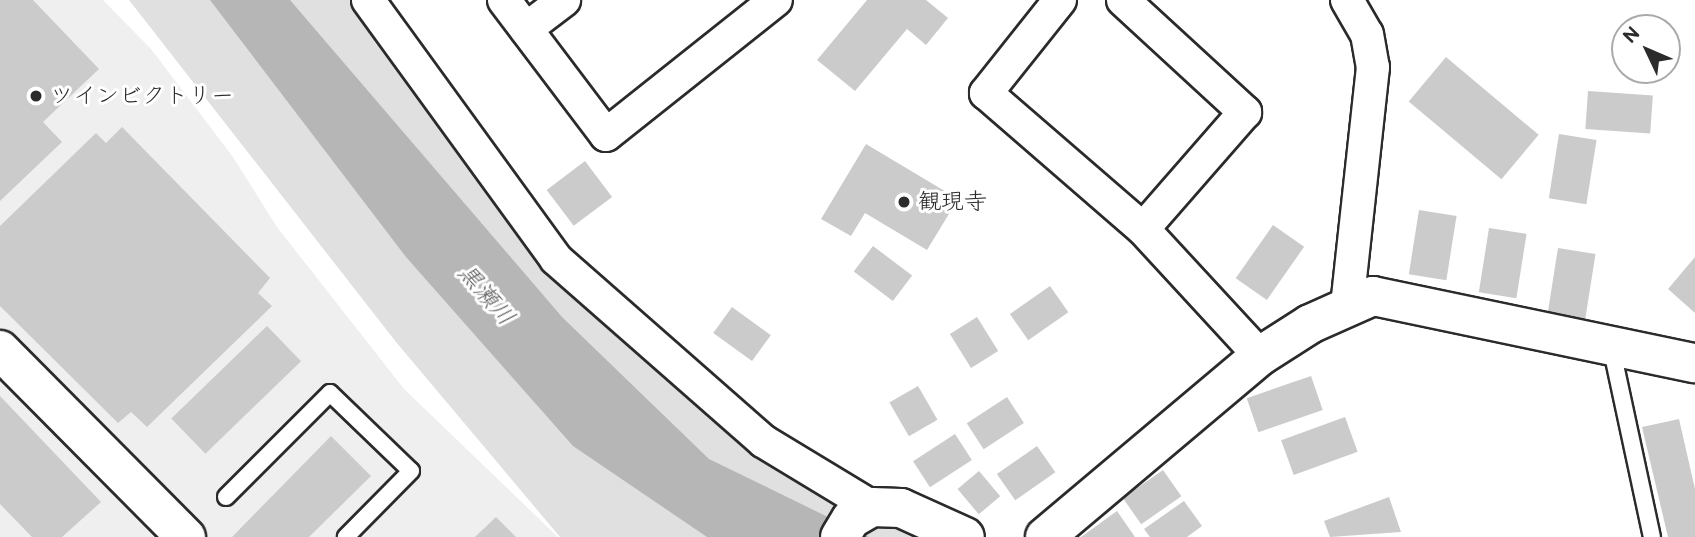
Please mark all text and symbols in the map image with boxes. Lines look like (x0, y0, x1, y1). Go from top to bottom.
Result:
north arrow (1611, 14, 1681, 84)
text: N (1619, 22, 1645, 49)
place label: ツインビクトリー (50, 82, 234, 110)
marker: ツインビクトリー (28, 88, 44, 104)
place label: 観現寺 (918, 188, 987, 216)
marker: 観現寺 (896, 194, 912, 210)
water label: 黒瀬川 (452, 258, 520, 332)

